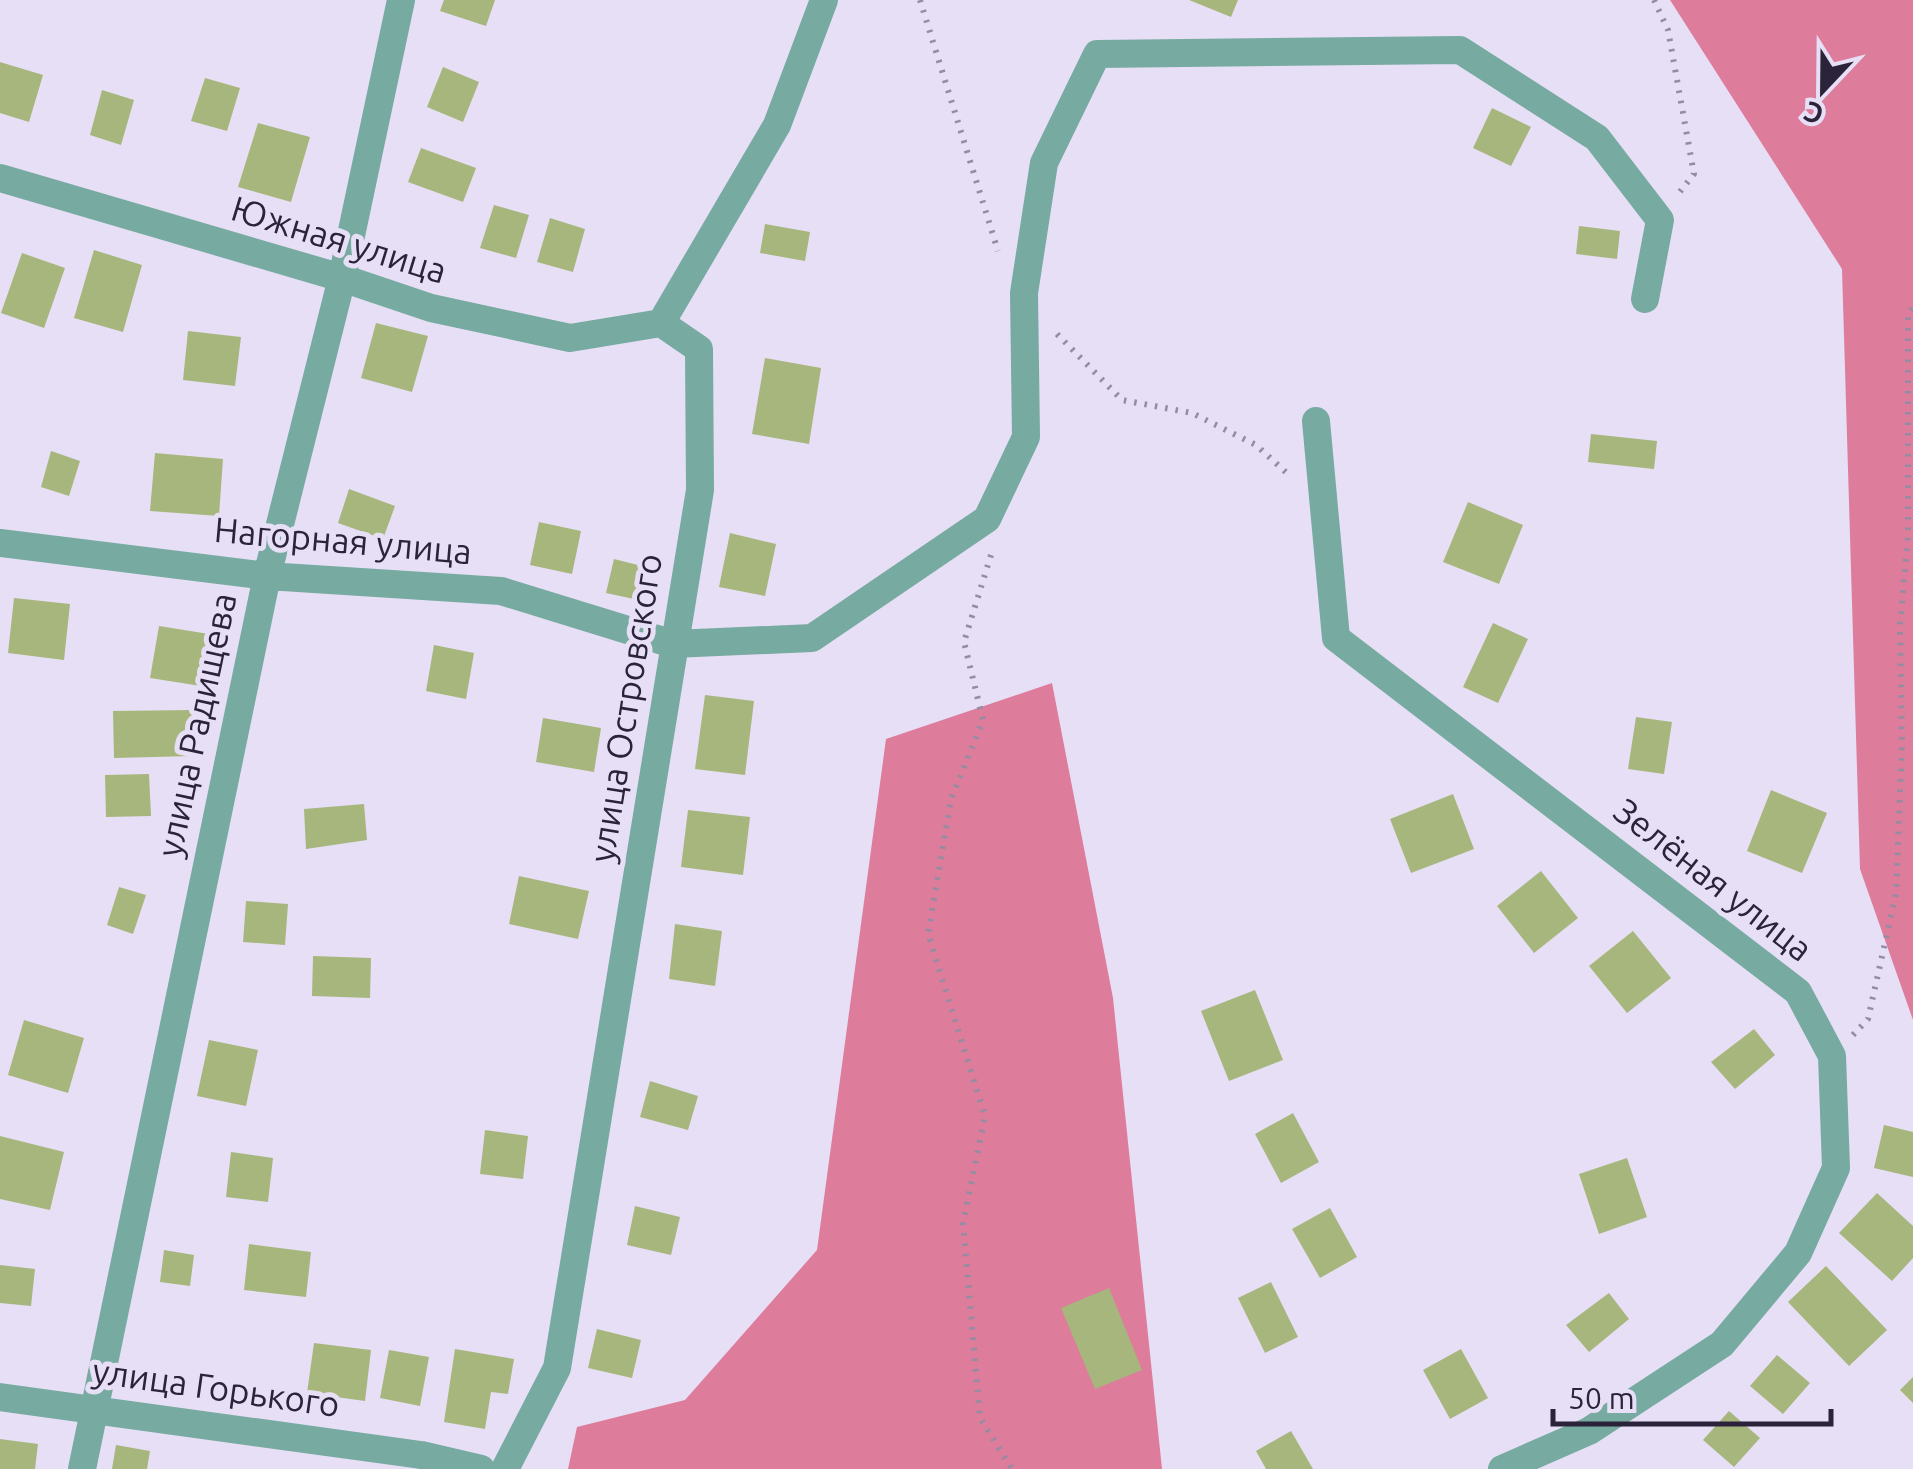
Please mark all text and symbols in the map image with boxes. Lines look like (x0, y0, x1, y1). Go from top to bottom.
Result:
north arrow (1773, 40, 1873, 140)
text: С (1799, 96, 1828, 131)
street label: Южная улица (227, 187, 452, 291)
street label: Нагорная улица (213, 509, 474, 571)
street label: улица Островского (581, 551, 669, 865)
street label: улица Радищева (148, 589, 244, 860)
street label: Зелёная улица (1607, 790, 1820, 969)
street label: улица Горького (90, 1350, 342, 1424)
scale bar (1553, 1364, 1830, 1426)
text: 50 m (1568, 1381, 1635, 1415)

